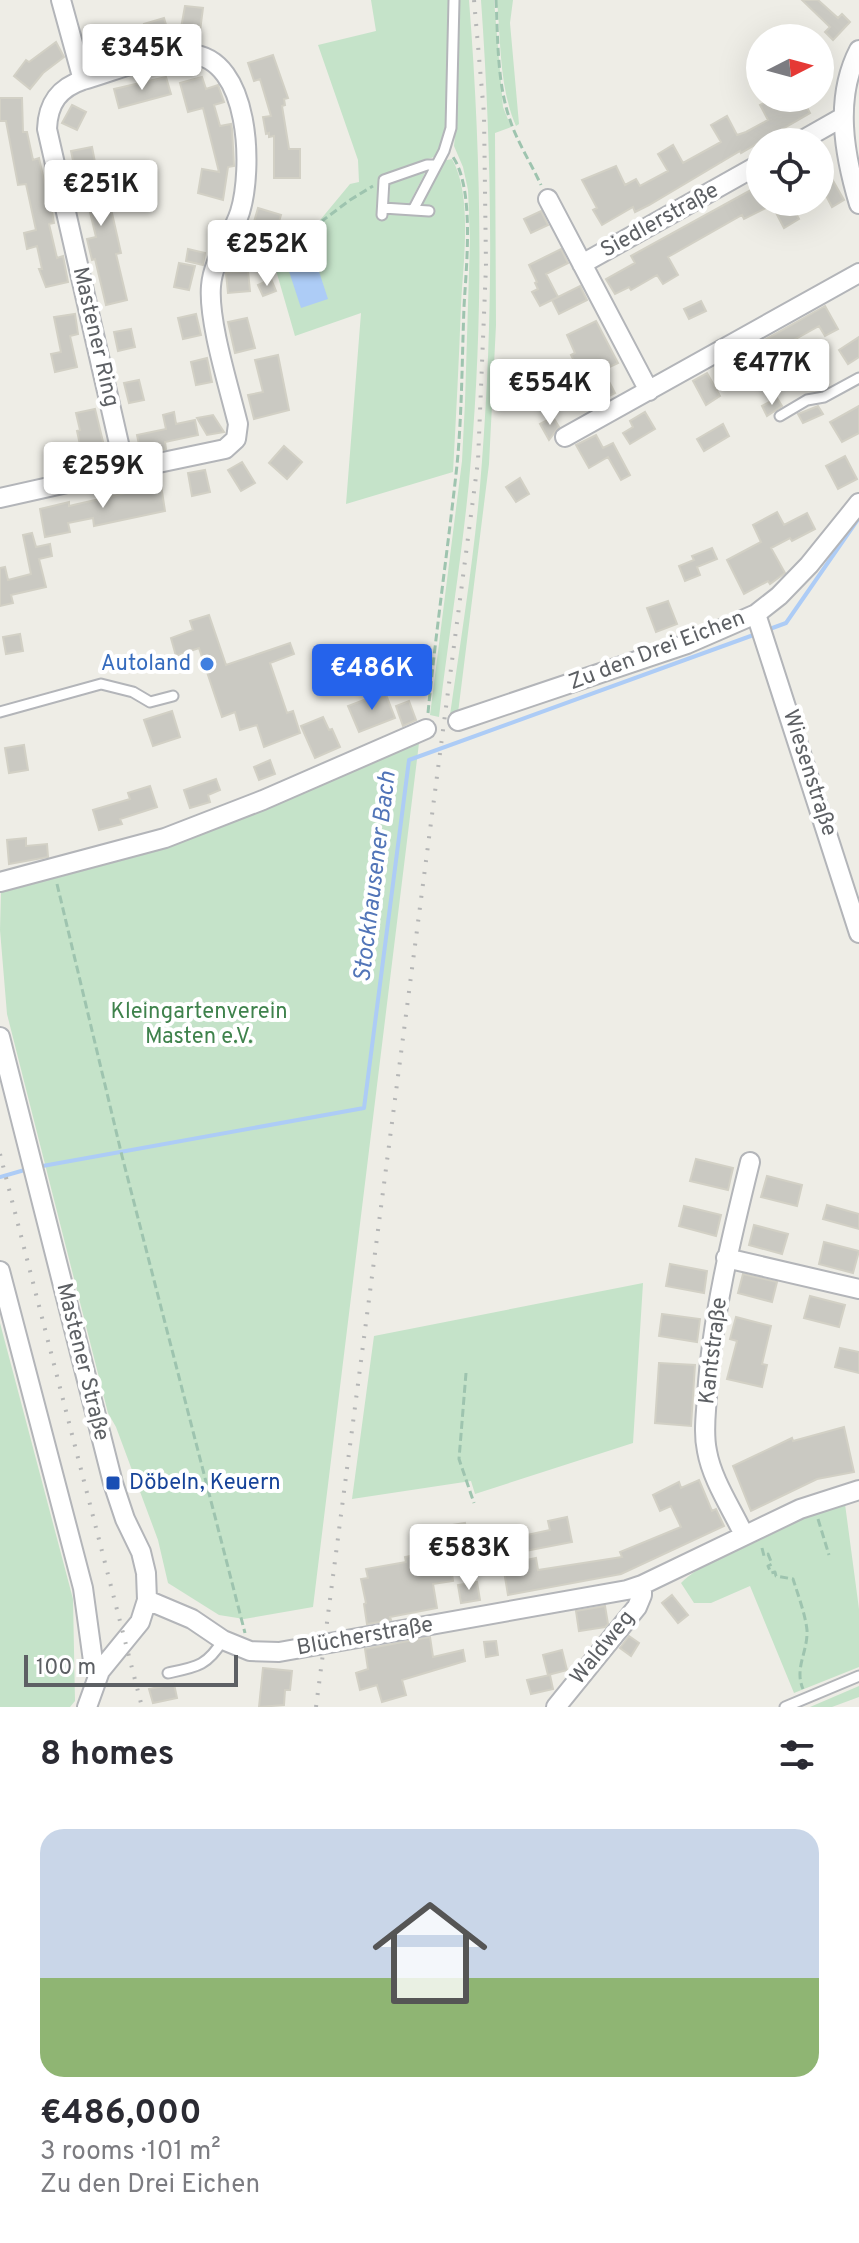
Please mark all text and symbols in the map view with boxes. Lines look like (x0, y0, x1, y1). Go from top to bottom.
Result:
pin: €345K (86, 24, 198, 92)
north arrow (746, 24, 834, 112)
map controls (746, 24, 834, 216)
text: €345K (100, 33, 184, 66)
button: locate (746, 128, 834, 216)
pin: €251K (45, 160, 157, 228)
text: €251K (62, 169, 140, 202)
street label: Siedlerstraße (596, 178, 724, 264)
pin: €252K (211, 220, 323, 288)
text: €252K (226, 229, 308, 262)
street label: Mastener Ring (66, 264, 124, 410)
pin: €477K (716, 339, 828, 407)
text: €477K (732, 348, 812, 381)
pin: €554K (494, 359, 606, 427)
text: €554K (508, 368, 592, 401)
pin: €259K (47, 442, 159, 510)
text: €259K (62, 451, 144, 484)
street label: Zu den Drei Eichen (565, 605, 749, 697)
pin: €486K (316, 644, 428, 712)
place label: Autoland (101, 651, 191, 678)
text: €486K (330, 653, 414, 686)
marker: Autoland (198, 655, 216, 673)
street label: Wiesenstraße (776, 706, 842, 840)
water label: Stockhausener Bach (348, 770, 404, 984)
park label: Kleingartenverein Masten e.V. (110, 999, 288, 1051)
street label: Mastener Straße (49, 1280, 115, 1444)
street label: Kantstraße (694, 1296, 734, 1406)
place label: Döbeln, Keuern (129, 1470, 281, 1497)
marker: Döbeln, Keuern (104, 1474, 122, 1492)
pin: €583K (413, 1524, 525, 1592)
text: €583K (428, 1533, 510, 1566)
street label: Waldweg (565, 1605, 641, 1691)
street label: Blücherstraße (295, 1612, 435, 1662)
scale bar (24, 1651, 238, 1687)
text: 100 m (36, 1655, 96, 1682)
icon: filters (775, 1733, 819, 1777)
text: 8 homes (40, 1734, 174, 1777)
icon: home (358, 1881, 502, 2025)
text: €486,000 (40, 2093, 202, 2136)
text: 3 rooms · 101 m² (40, 2136, 221, 2169)
text: Zu den Drei Eichen (40, 2169, 260, 2202)

